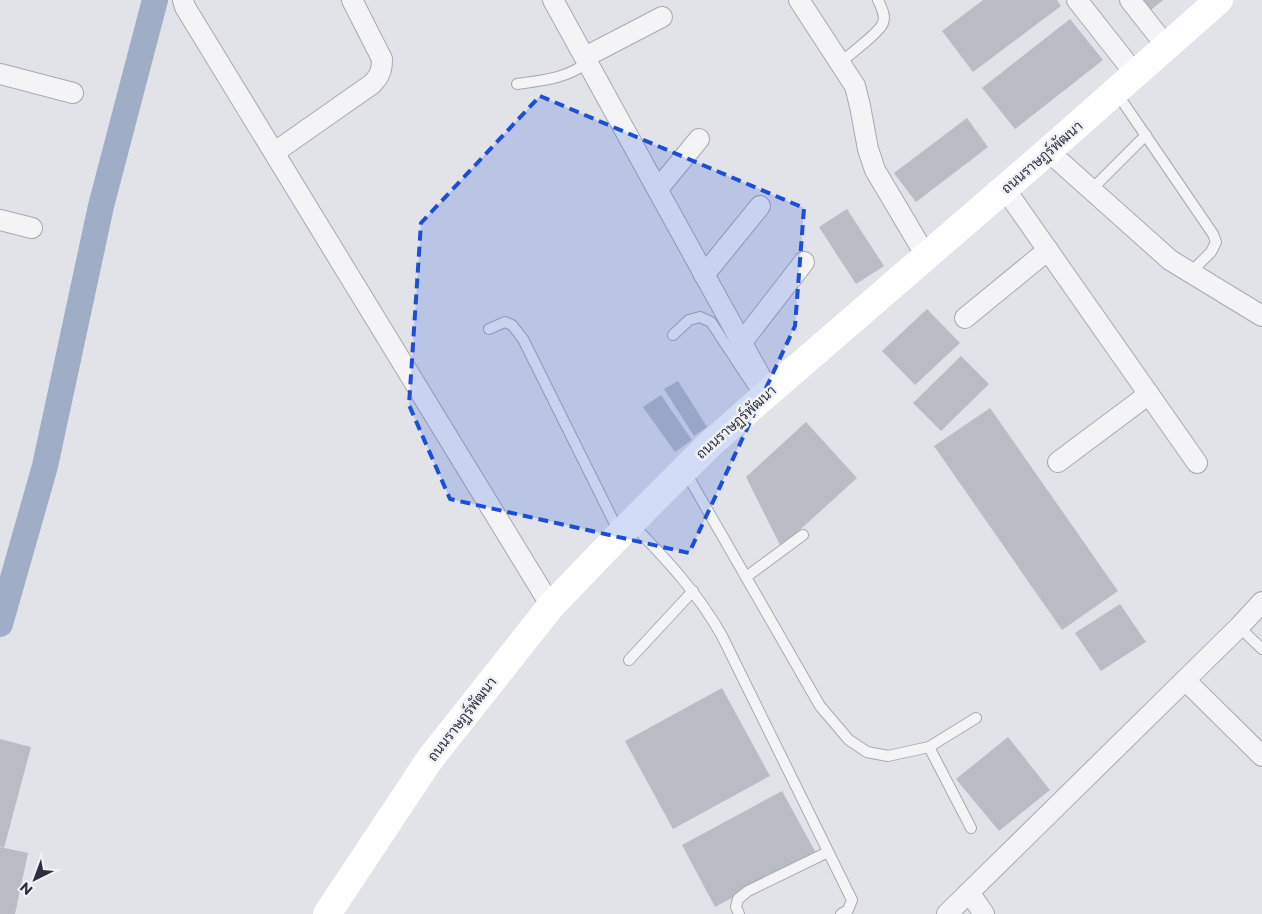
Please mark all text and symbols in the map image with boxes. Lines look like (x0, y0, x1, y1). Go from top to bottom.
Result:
street label: ถนนราษฏร์พัฒนา (998, 117, 1086, 197)
street label: ถนนราษฏร์พัฒนา (692, 381, 780, 463)
street label: ถนนราษฏร์พัฒนา (424, 673, 500, 765)
north arrow (10, 854, 60, 904)
text: N (16, 878, 37, 899)

